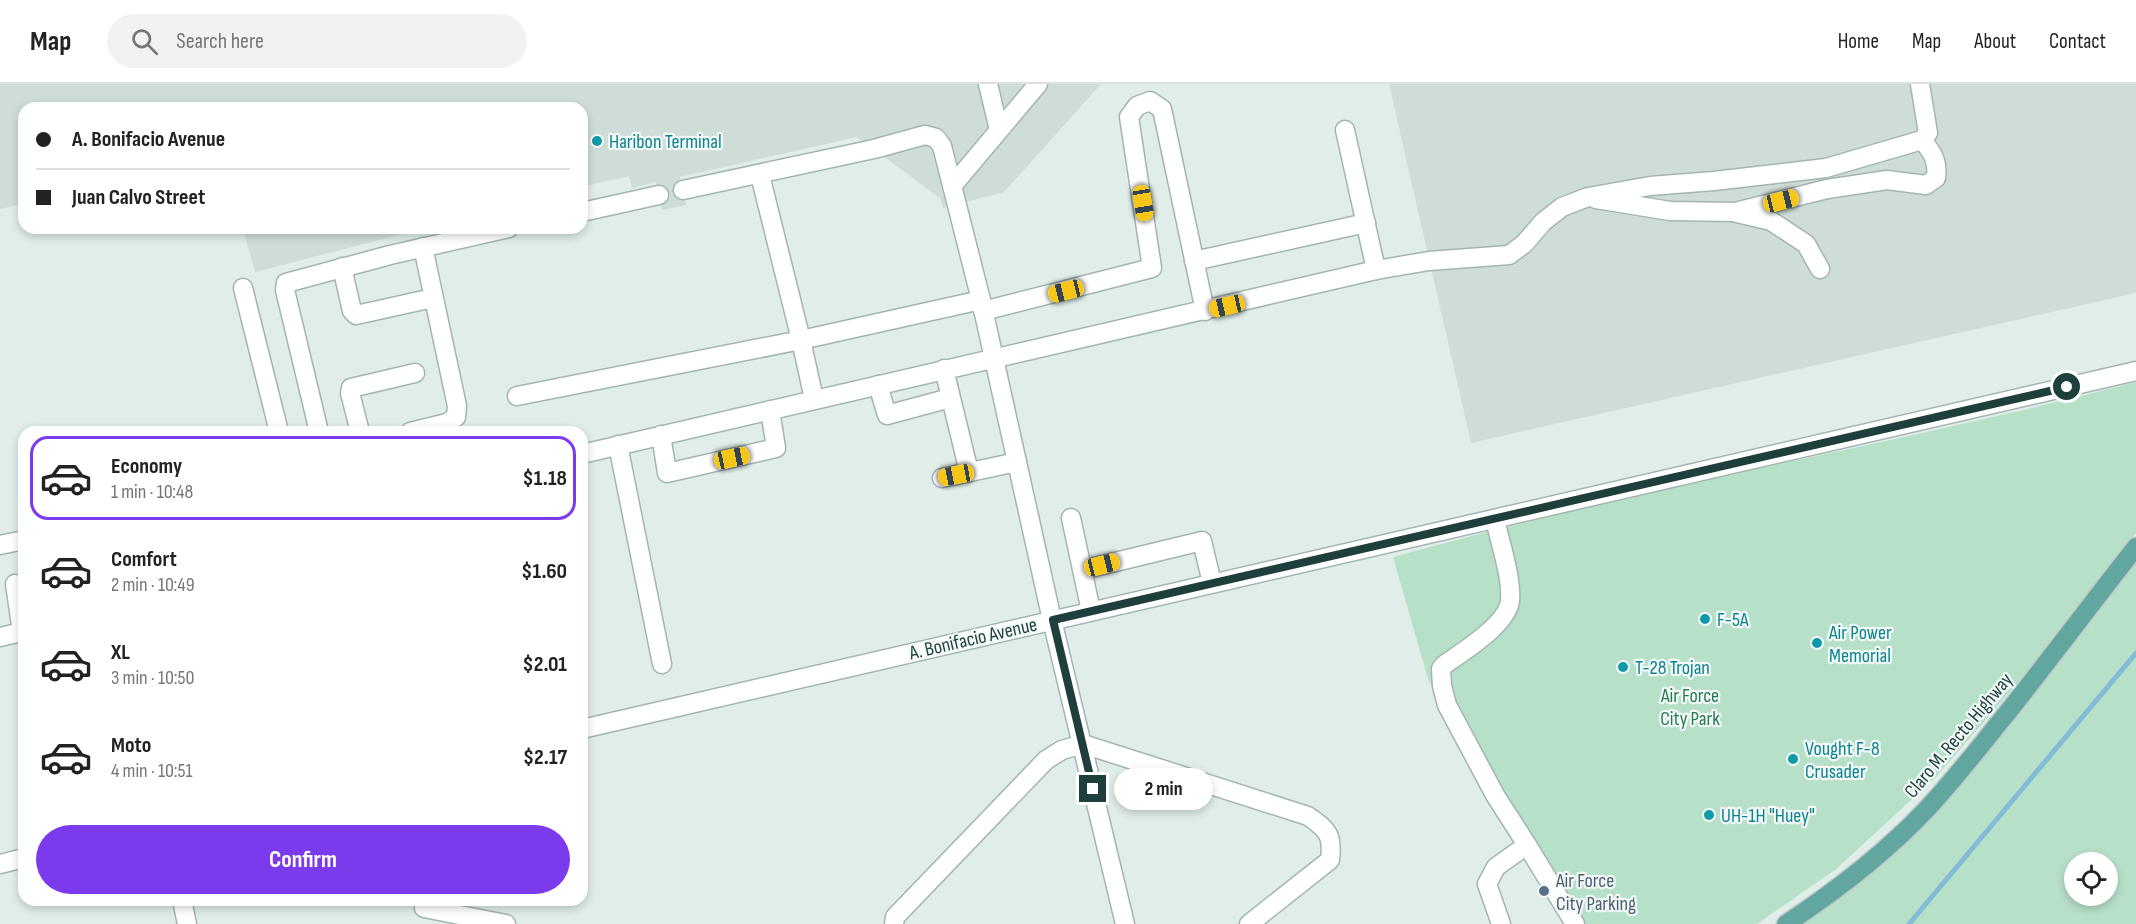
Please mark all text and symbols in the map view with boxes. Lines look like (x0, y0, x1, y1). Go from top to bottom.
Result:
search box (107, 14, 527, 68)
text: Map (30, 25, 71, 58)
icon: search (128, 25, 161, 58)
text: Search here (176, 28, 264, 55)
text: Home (1838, 29, 1879, 54)
text: Map (1912, 29, 1941, 54)
text: About (1974, 29, 2016, 54)
text: Contact (2049, 29, 2106, 54)
text: A. Bonifacio Avenue (72, 126, 225, 153)
place label: Haribon Terminal (609, 130, 722, 154)
marker: Haribon Terminal (590, 134, 604, 148)
text: Juan Calvo Street (72, 184, 205, 211)
car (1131, 184, 1155, 222)
car (1761, 188, 1801, 214)
car (1046, 278, 1086, 304)
car (1207, 293, 1247, 319)
route start (2053, 373, 2080, 400)
car (713, 445, 751, 471)
icon: car (39, 451, 93, 505)
text: Economy (111, 453, 182, 480)
car (937, 463, 975, 487)
text: $1.18 (522, 465, 567, 492)
text: 1 min · 10:48 (111, 480, 193, 504)
icon: car (39, 544, 93, 598)
text: Comfort (111, 546, 177, 573)
car (1082, 552, 1122, 578)
text: $1.60 (521, 558, 567, 585)
text: 2 min · 10:49 (111, 573, 195, 597)
place label: F-5A (1717, 608, 1749, 632)
marker: F-5A (1698, 612, 1712, 626)
street label: A. Bonifacio Avenue (906, 613, 1040, 666)
place label: Air Power Memorial (1828, 621, 1892, 668)
marker: Air Power Memorial (1810, 636, 1824, 650)
icon: car (39, 637, 93, 691)
text: XL (111, 639, 130, 666)
text: $2.01 (523, 651, 567, 678)
place label: T-28 Trojan (1635, 656, 1710, 680)
marker: T-28 Trojan (1616, 660, 1630, 674)
text: 3 min · 10:50 (111, 666, 194, 690)
street label: Claro M. Recto Highway (1899, 668, 2018, 803)
park label: Air Force City Park (1660, 684, 1720, 731)
icon: car (39, 730, 93, 784)
text: Moto (111, 732, 151, 759)
place label: Vought F-8 Crusader (1805, 737, 1880, 784)
text: $2.17 (523, 744, 567, 771)
marker: Vought F-8 Crusader (1786, 752, 1800, 766)
text: 4 min · 10:51 (111, 759, 192, 783)
callout: 2 min (1114, 768, 1213, 810)
route end (1079, 775, 1106, 802)
text: 2 min (1144, 777, 1183, 801)
place label: UH-1H "Huey" (1721, 804, 1815, 828)
marker: UH-1H "Huey" (1702, 808, 1716, 822)
button: Confirm (36, 825, 570, 894)
map controls (2064, 852, 2118, 906)
button: locate (2064, 852, 2118, 906)
place label: Air Force City Parking (1555, 869, 1636, 916)
marker: Air Force City Parking (1537, 884, 1551, 898)

